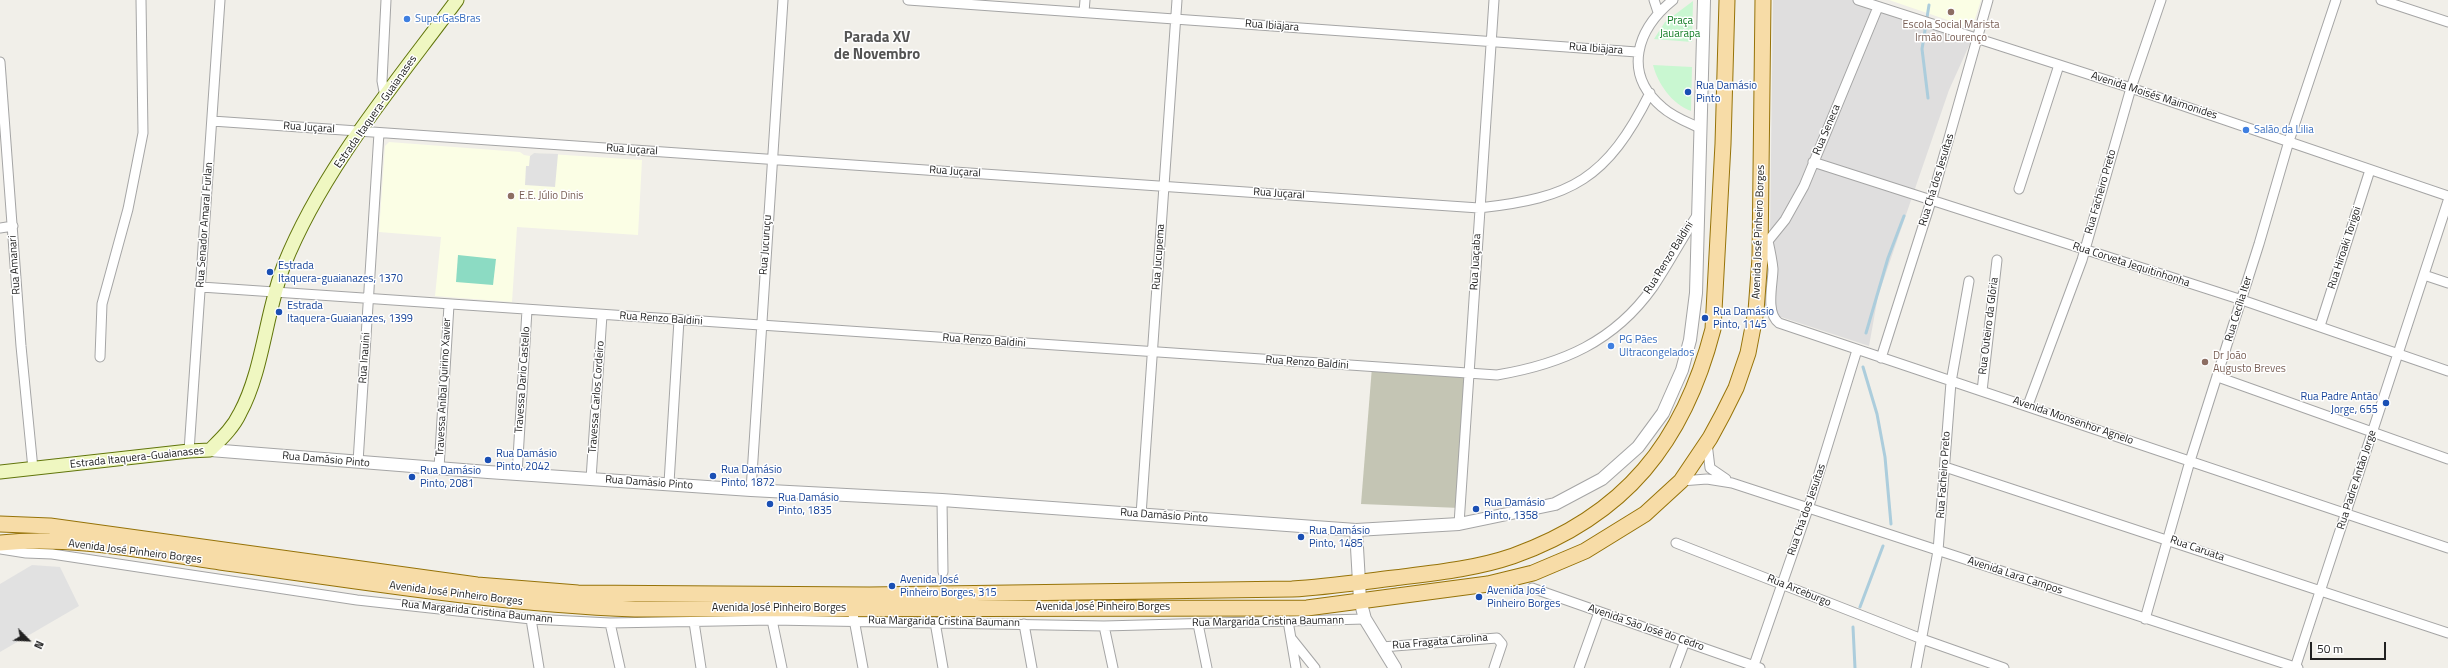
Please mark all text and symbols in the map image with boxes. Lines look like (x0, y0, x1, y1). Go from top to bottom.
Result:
marker: Escola Social Marista Irmão Lourenço (1946, 7, 1956, 17)
place label: SuperGasBras (415, 12, 481, 26)
marker: SuperGasBras (402, 14, 412, 24)
park label: Praça Jauarapa (1660, 14, 1700, 40)
street label: Rua Ibiajara (1245, 18, 1299, 34)
place label: Escola Social Marista Irmão Lourenço (1902, 18, 2000, 44)
district label: Parada XV de Novembro (834, 29, 920, 64)
street label: Rua Ibiajara (1569, 41, 1623, 57)
street label: Estrada Itaquera-Guaianases (332, 53, 420, 171)
street label: Avenida Moisés Maimonides (2089, 69, 2219, 123)
place label: Rua Damásio Pinto (1696, 79, 1757, 105)
marker: Rua Damásio Pinto (1683, 87, 1693, 97)
street label: Rua Seneca (1810, 103, 1844, 157)
street label: Rua Juçaral (283, 120, 335, 136)
place label: Salão da Lilia (2254, 123, 2314, 137)
marker: Salão da Lilia (2241, 125, 2251, 135)
street label: Rua Chá dos Jesuítas (1917, 132, 1957, 228)
street label: Rua Juçaral (606, 142, 658, 158)
street label: Rua Facheiro Preto (2083, 148, 2119, 236)
street label: Rua Senador Amaral Furlan (194, 162, 216, 288)
street label: Rua Juçaral (929, 164, 981, 180)
street label: Avenida José Pinheiro Borges (1750, 165, 1768, 299)
street label: Rua Juçaral (1253, 186, 1305, 202)
place label: E.E. Júlio Dinis (519, 189, 583, 203)
marker: E.E. Júlio Dinis (506, 191, 516, 201)
street label: Rua Hiroaki Torigoi (2325, 205, 2365, 291)
street label: Rua Jucuruçu (757, 214, 775, 276)
street label: Rua Renzo Baldini (1641, 219, 1697, 297)
street label: Rua Jucupema (1150, 224, 1168, 290)
street label: Rua Juaçaba (1468, 233, 1484, 291)
street label: Rua Amanari (6, 235, 24, 295)
street label: Rua Corveta Jequitinhonha (2071, 240, 2191, 290)
place label: Estrada Itaquera-guaianazes, 1370 (278, 259, 403, 285)
marker: Estrada Itaquera-guaianazes, 1370 (265, 267, 275, 277)
street label: Rua Cecília Iter (2223, 275, 2255, 343)
street label: Rua Outeiro da Glória (1976, 277, 2002, 375)
place label: Estrada Itaquera-Guaianazes, 1399 (287, 299, 413, 325)
place label: Rua Damásio Pinto, 1145 (1713, 305, 1774, 331)
marker: Estrada Itaquera-Guaianazes, 1399 (274, 307, 284, 317)
street label: Rua Renzo Baldini (619, 310, 703, 328)
marker: Rua Damásio Pinto, 1145 (1700, 313, 1710, 323)
street label: Travessa Aníbal Quirino Xavier (434, 317, 454, 457)
street label: Travessa Dario Castello (513, 326, 533, 434)
street label: Rua Inauini (357, 332, 373, 384)
street label: Rua Renzo Baldini (942, 332, 1026, 350)
place label: PG Pães Ultracongelados (1619, 333, 1694, 359)
street label: Travessa Carlos Cordeiro (586, 340, 608, 454)
marker: PG Pães Ultracongelados (1606, 341, 1616, 351)
place label: Dr João Augusto Breves (2213, 349, 2286, 375)
street label: Rua Renzo Baldini (1265, 354, 1349, 372)
marker: Dr João Augusto Breves (2200, 357, 2210, 367)
place label: Rua Padre Antão Jorge, 655 (2300, 390, 2378, 416)
street label: Avenida Monsenhor Agnelo (2011, 394, 2135, 448)
marker: Rua Padre Antão Jorge, 655 (2381, 398, 2391, 408)
street label: Rua Padre Antão Jorge (2335, 429, 2379, 531)
street label: Rua Facheiro Preto (1934, 431, 1954, 519)
street label: Estrada Itaquera-Guaianases (69, 444, 205, 472)
place label: Rua Damásio Pinto, 2042 (496, 447, 557, 473)
street label: Rua Damásio Pinto (282, 450, 370, 470)
marker: Rua Damásio Pinto, 2042 (483, 455, 493, 465)
street label: Rua Chá dos Jesuítas (1785, 462, 1829, 558)
place label: Rua Damásio Pinto, 1872 (721, 463, 782, 489)
place label: Rua Damásio Pinto, 2081 (420, 464, 481, 490)
marker: Rua Damásio Pinto, 1872 (708, 471, 718, 481)
marker: Rua Damásio Pinto, 2081 (407, 472, 417, 482)
street label: Rua Damásio Pinto (605, 473, 693, 493)
place label: Rua Damásio Pinto, 1835 (778, 491, 839, 517)
place label: Rua Damásio Pinto, 1358 (1484, 496, 1545, 522)
marker: Rua Damásio Pinto, 1835 (765, 499, 775, 509)
marker: Rua Damásio Pinto, 1358 (1471, 504, 1481, 514)
street label: Rua Damásio Pinto (1120, 506, 1208, 526)
place label: Rua Damásio Pinto, 1485 (1309, 524, 1370, 550)
marker: Rua Damásio Pinto, 1485 (1296, 532, 1306, 542)
street label: Rua Caruata (2168, 534, 2226, 564)
street label: Avenida José Pinheiro Borges (67, 537, 203, 567)
street label: Avenida Lara Campos (1966, 554, 2064, 598)
street label: Rua Arceburgo (1765, 572, 1833, 610)
place label: Avenida José Pinheiro Borges, 315 (900, 573, 997, 599)
street label: Avenida José Pinheiro Borges (388, 579, 524, 609)
marker: Avenida José Pinheiro Borges, 315 (887, 581, 897, 591)
place label: Avenida José Pinheiro Borges (1487, 584, 1560, 610)
marker: Avenida José Pinheiro Borges (1474, 592, 1484, 602)
street label: Rua Margarida Cristina Baumann (401, 597, 553, 627)
street label: Avenida José Pinheiro Borges (1036, 600, 1170, 614)
street label: Avenida José Pinheiro Borges (712, 601, 846, 615)
street label: Avenida São José do Cedro (1586, 602, 1706, 654)
street label: Rua Margarida Cristina Baumann (868, 614, 1020, 630)
street label: Rua Margarida Cristina Baumann (1192, 614, 1344, 630)
north arrow (8, 620, 48, 660)
street label: Rua Fragata Carolina (1392, 631, 1488, 653)
scale bar (2312, 634, 2388, 660)
text: N (30, 638, 48, 652)
text: 50 m (2317, 639, 2343, 658)

